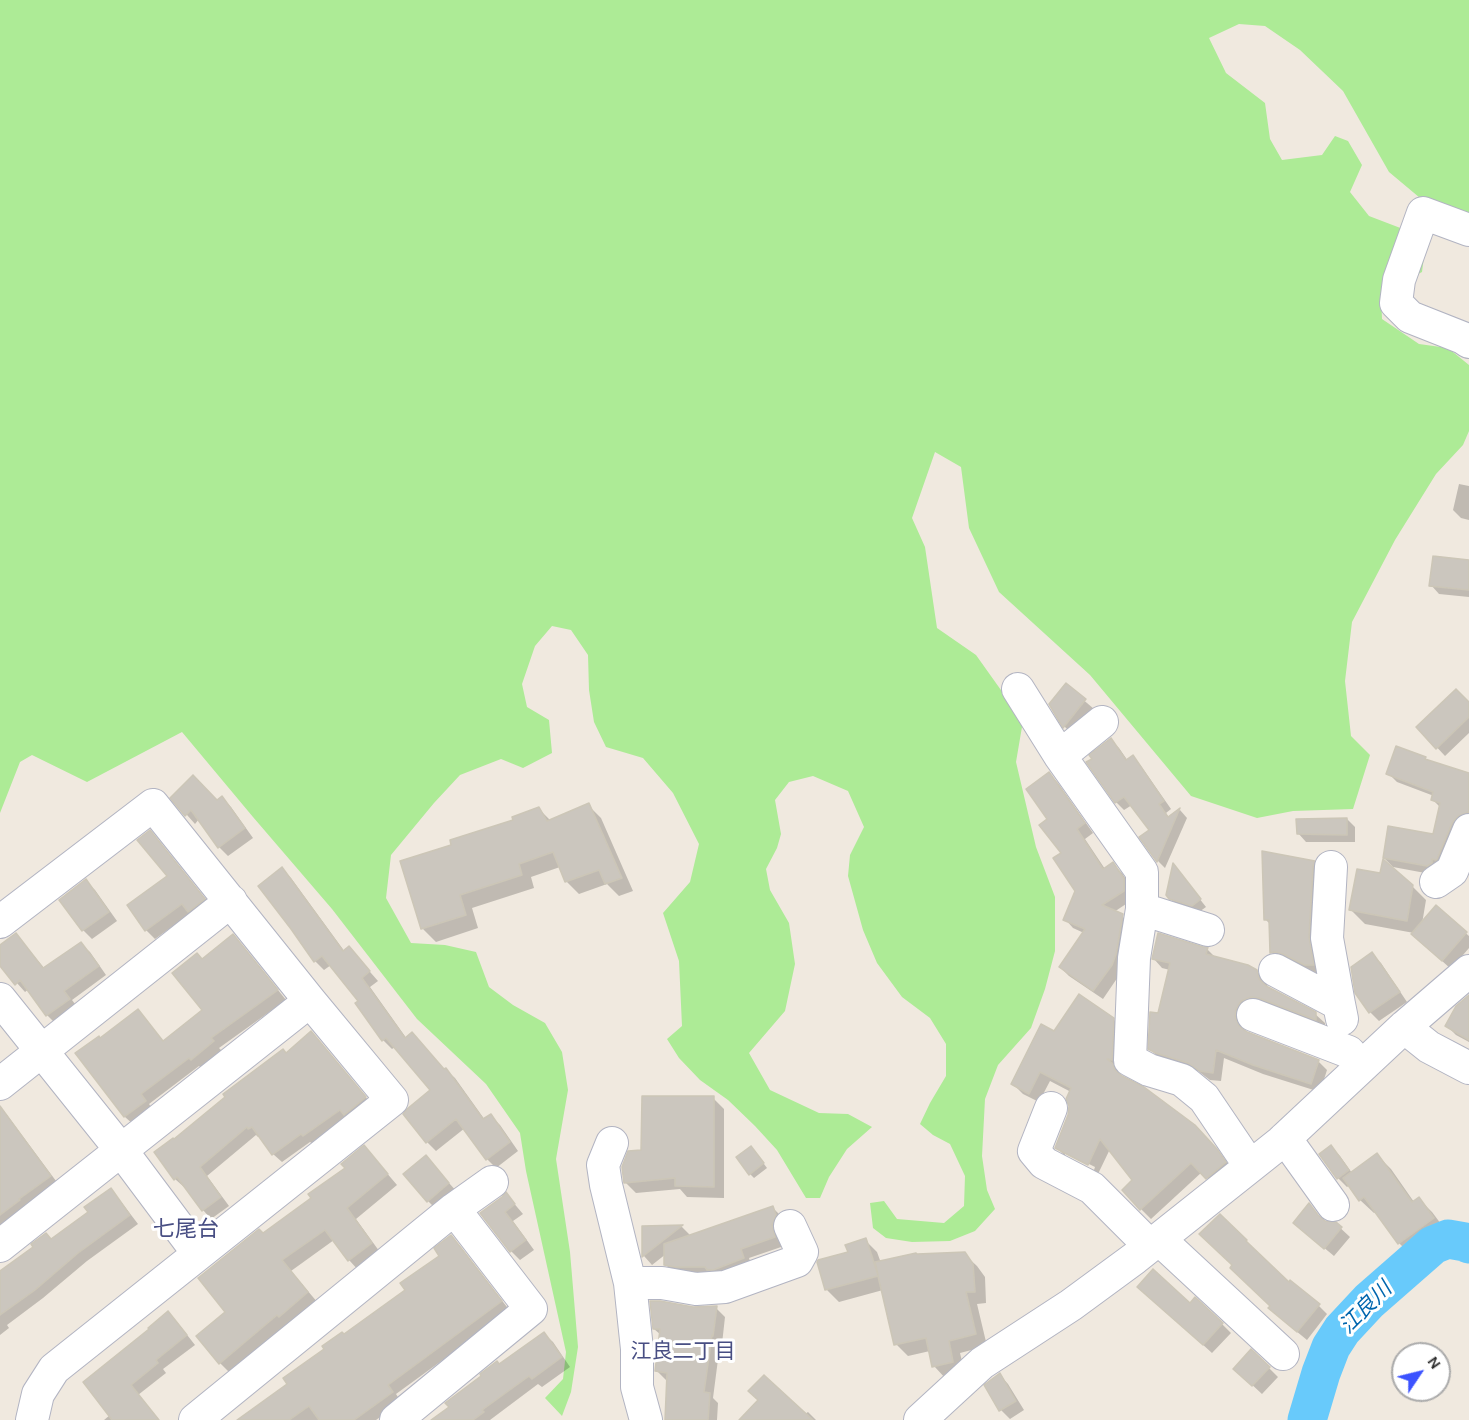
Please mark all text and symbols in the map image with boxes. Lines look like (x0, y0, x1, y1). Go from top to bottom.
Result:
district label: 七尾台 (153, 1217, 219, 1243)
water label: 江良川 (1335, 1277, 1397, 1339)
district label: 江良二丁目 (631, 1339, 735, 1365)
north arrow (1391, 1342, 1451, 1402)
text: N (1423, 1352, 1446, 1373)

